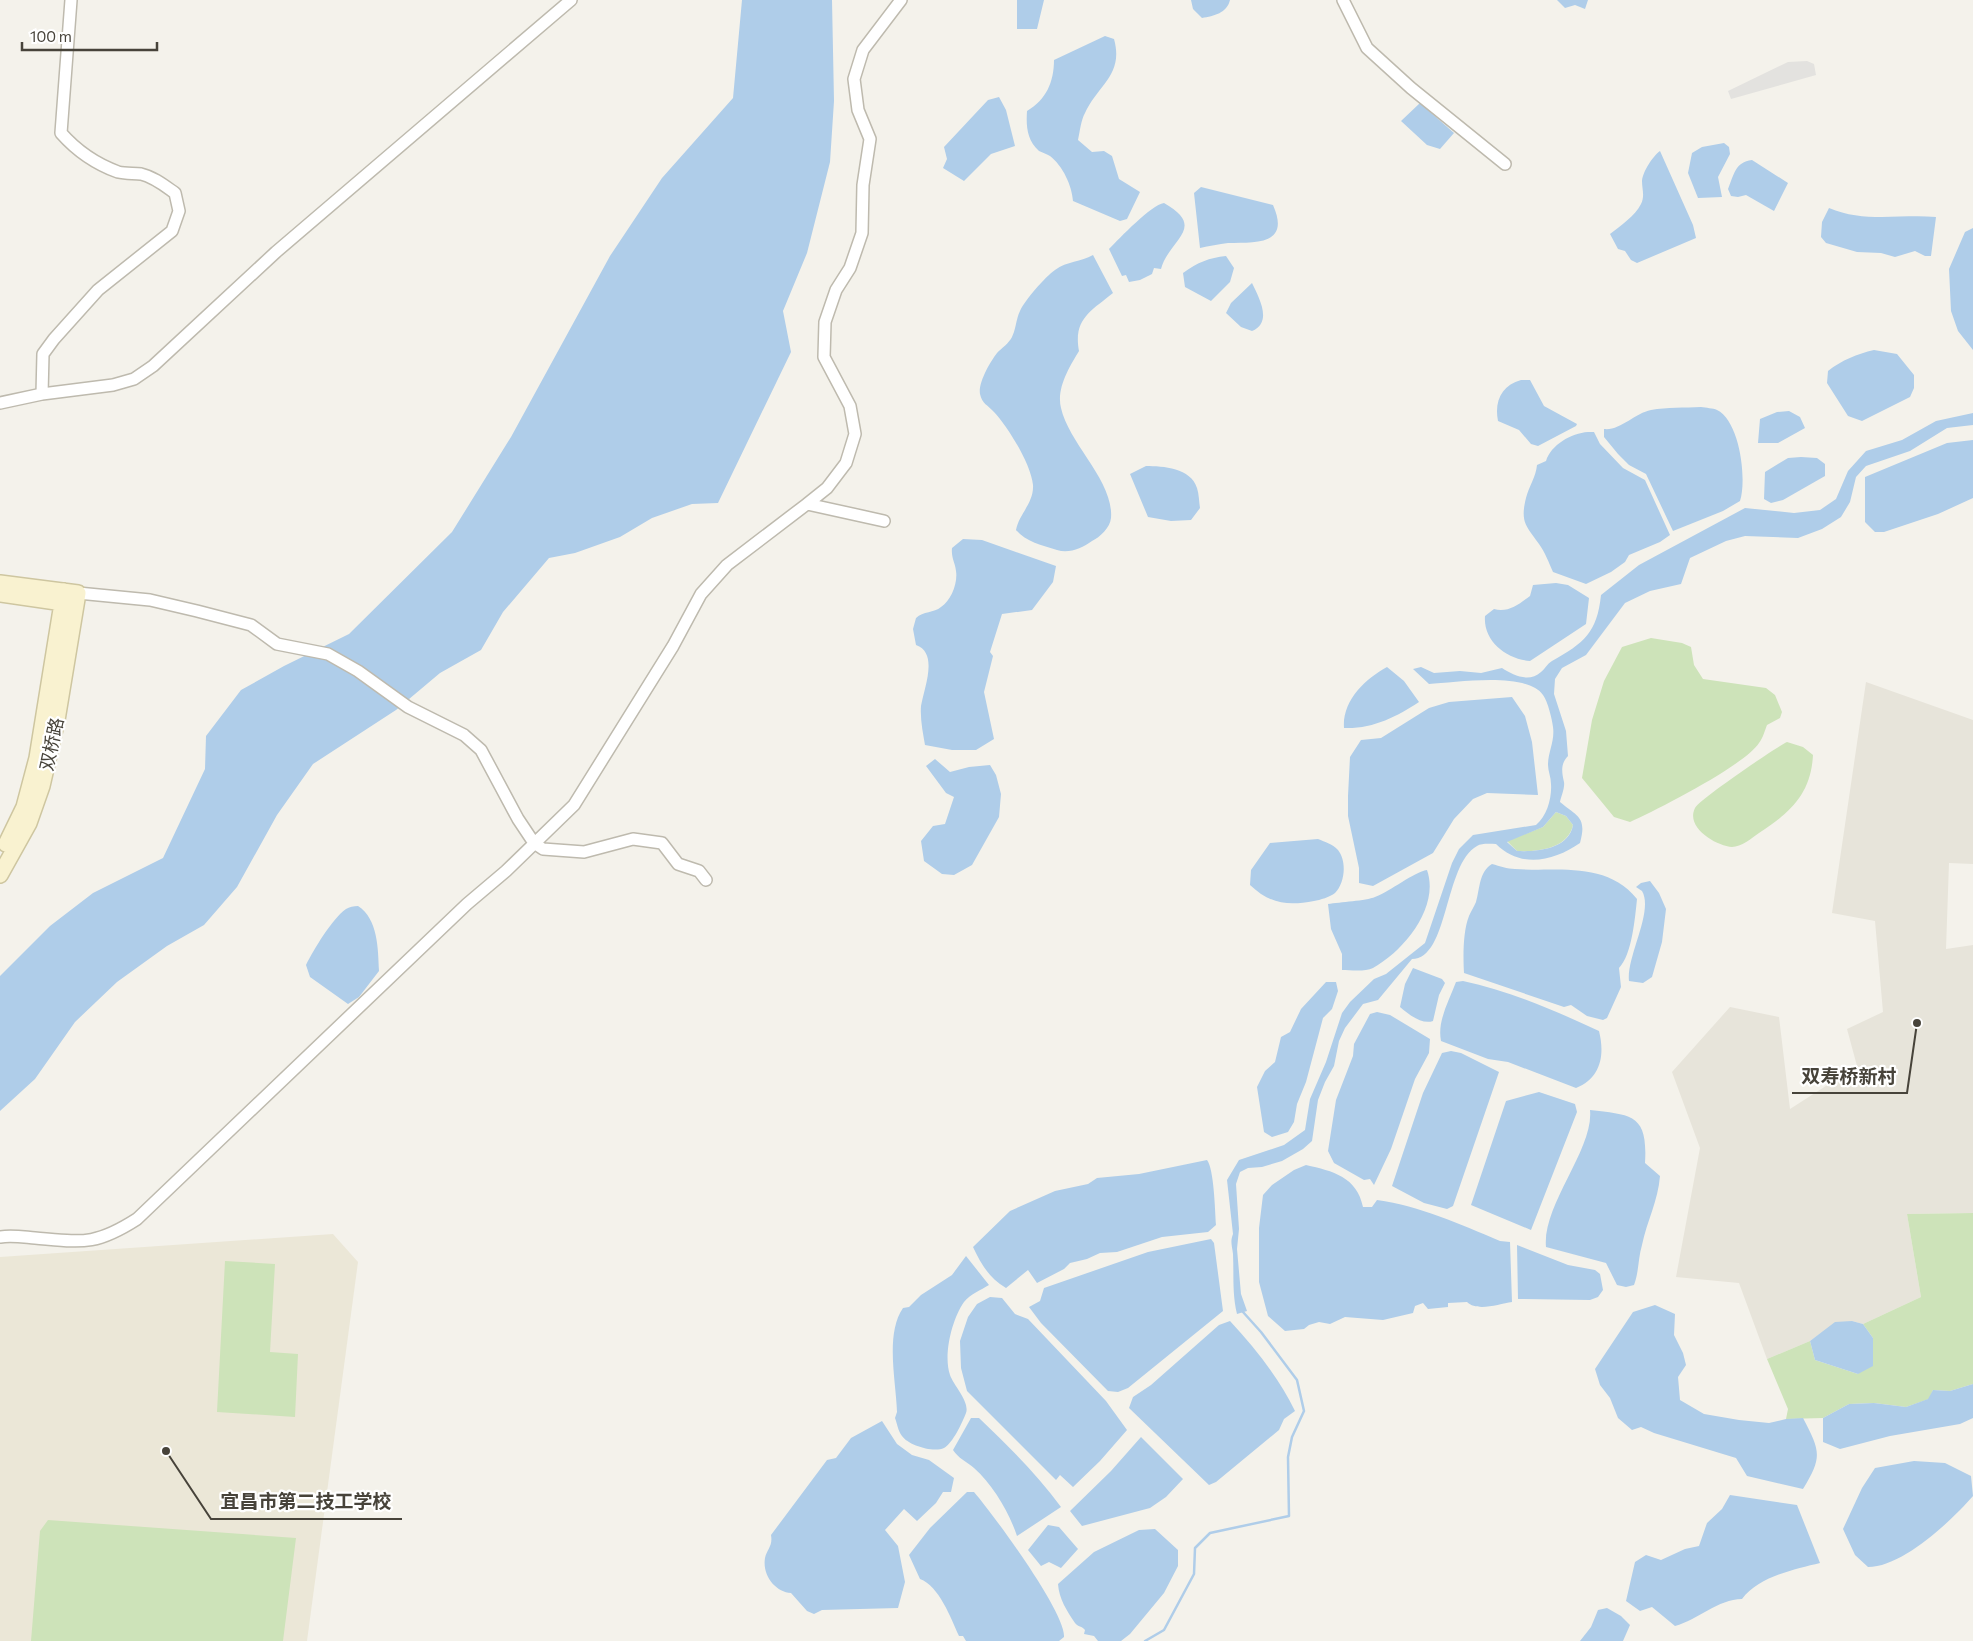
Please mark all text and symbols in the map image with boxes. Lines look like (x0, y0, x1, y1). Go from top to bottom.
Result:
scale bar (22, 20, 158, 52)
text: 100 m (30, 27, 72, 45)
street label: 双桥路 (35, 715, 67, 773)
callout: 双寿桥新村 (1792, 1059, 1907, 1093)
text: 双寿桥新村 (1801, 1064, 1897, 1087)
callout: 宜昌市第二技工学校 (211, 1485, 402, 1519)
text: 宜昌市第二技工学校 (220, 1489, 392, 1512)

